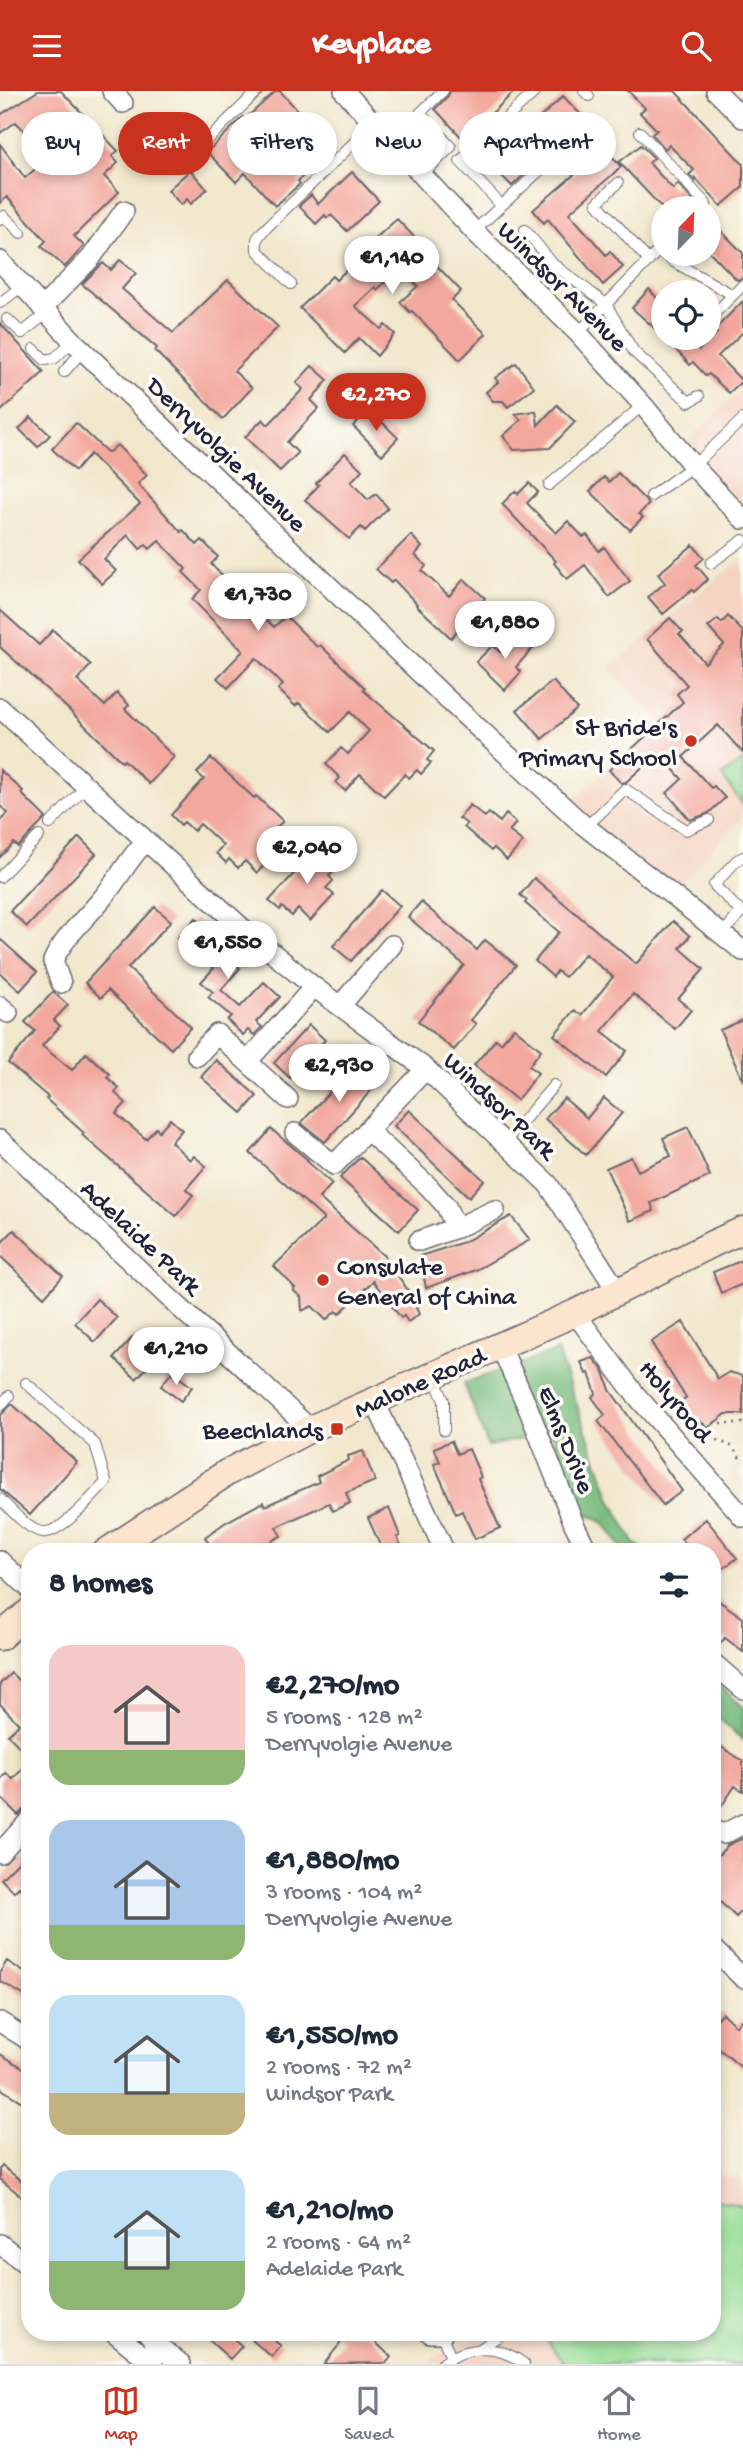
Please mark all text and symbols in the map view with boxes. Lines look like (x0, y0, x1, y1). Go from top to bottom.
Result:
icon: menu (28, 27, 66, 65)
text: Keyplace (313, 27, 430, 65)
icon: search (677, 27, 715, 65)
chip: Buy (21, 112, 104, 175)
chip: Rent (118, 112, 213, 175)
chip: Filters (227, 112, 337, 175)
chip: New (351, 112, 445, 175)
chip: Apartment (459, 112, 616, 175)
north arrow (651, 196, 721, 266)
map controls (651, 196, 721, 350)
street label: Windsor Avenue (489, 216, 633, 360)
pin: €1,140 (335, 237, 449, 296)
text: €1,140 (360, 245, 424, 272)
button: locate (651, 280, 721, 350)
street label: Derryvolgie Avenue (137, 371, 312, 541)
pin: €2,270 (319, 373, 433, 433)
text: €2,270 (342, 382, 410, 409)
pin: €1,730 (201, 573, 315, 633)
text: €1,730 (224, 582, 292, 609)
pin: €1,880 (448, 601, 562, 661)
text: €1,880 (471, 610, 539, 637)
place label: St Bride's Primary School (518, 715, 678, 776)
marker: St Bride's Primary School (683, 733, 699, 749)
pin: €2,040 (250, 827, 364, 886)
text: €2,040 (272, 835, 342, 862)
pin: €1,550 (171, 921, 285, 981)
text: €1,550 (194, 930, 262, 957)
pin: €2,930 (282, 1045, 396, 1104)
street label: Windsor Park (435, 1047, 563, 1169)
text: €2,930 (305, 1053, 373, 1080)
street label: Adelaide Park (72, 1175, 208, 1305)
place label: Consulate General of China (337, 1254, 518, 1315)
marker: Consulate General of China (315, 1272, 331, 1288)
pin: €1,210 (119, 1327, 233, 1387)
text: €1,210 (144, 1336, 208, 1363)
street label: Malone Road (350, 1342, 493, 1428)
street label: Holyrood (630, 1355, 718, 1452)
street label: Elms Drive (528, 1383, 600, 1499)
place label: Beechlands (202, 1418, 324, 1449)
marker: Beechlands (329, 1421, 345, 1437)
icon: filters (655, 1566, 693, 1604)
text: 8 homes (49, 1568, 152, 1603)
text: €2,270/mo (266, 1670, 399, 1705)
icon: home (105, 1673, 189, 1757)
text: 5 rooms · 128 m² (266, 1705, 423, 1732)
text: Derryvolgie Avenue (266, 1732, 452, 1759)
text: €1,880/mo (266, 1845, 399, 1880)
icon: home (105, 1848, 189, 1932)
text: 3 rooms · 104 m² (266, 1880, 422, 1907)
text: Derryvolgie Avenue (266, 1907, 452, 1934)
text: €1,550/mo (266, 2020, 398, 2055)
icon: home (105, 2023, 189, 2107)
text: 2 rooms · 72 m² (266, 2055, 412, 2082)
text: Windsor Park (266, 2082, 393, 2109)
text: €1,210/mo (266, 2195, 393, 2230)
icon: home (105, 2198, 189, 2282)
text: 2 rooms · 64 m² (266, 2230, 411, 2257)
text: Adelaide Park (266, 2257, 402, 2284)
tab: Map (102, 2382, 140, 2447)
tab: Saved (344, 2382, 393, 2447)
tab: Home (597, 2382, 641, 2447)

